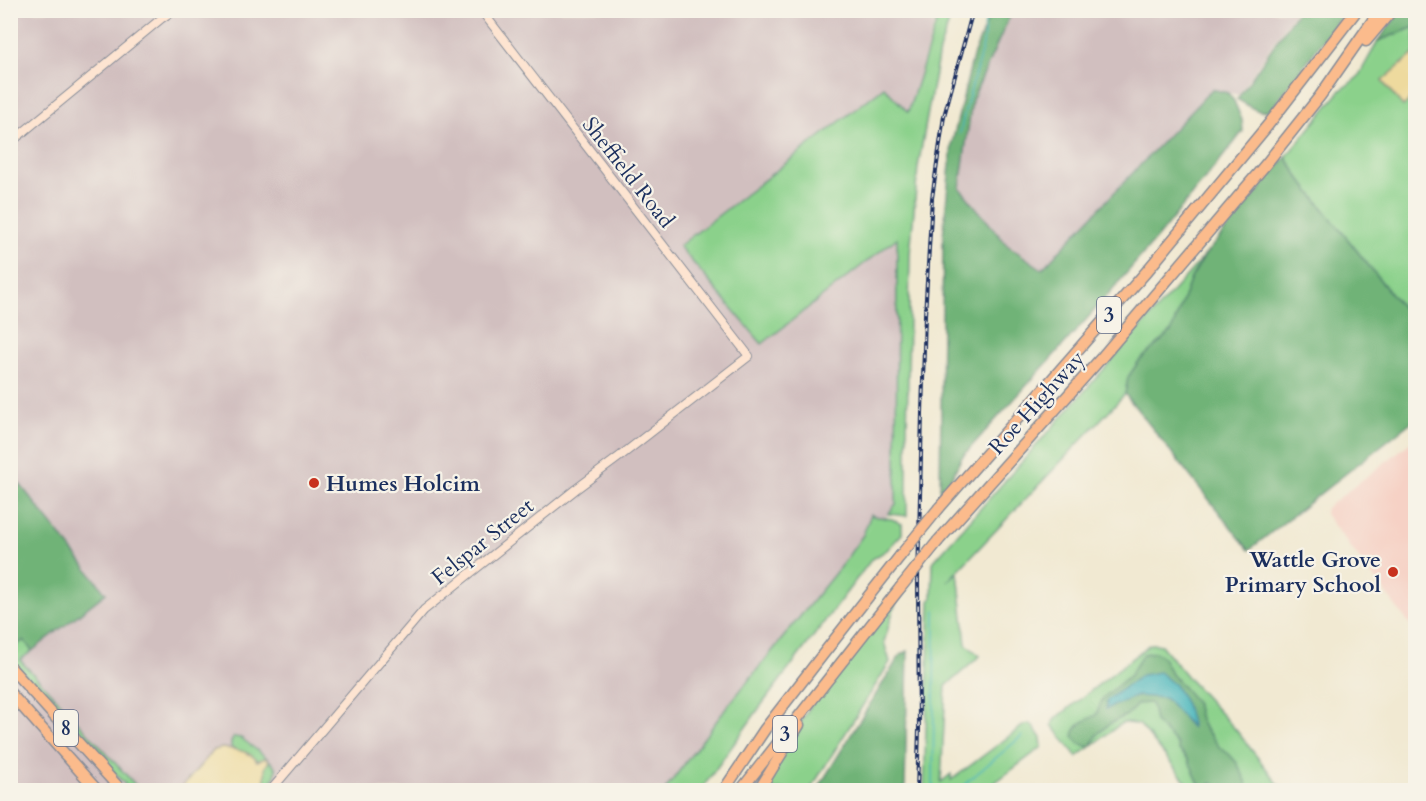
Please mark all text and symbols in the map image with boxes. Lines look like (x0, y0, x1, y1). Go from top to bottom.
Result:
street label: Sheffield Road (575, 111, 681, 235)
road number: 3 (1097, 297, 1121, 333)
street label: Roe Highway (982, 344, 1092, 461)
place label: Humes Holcim (326, 469, 481, 499)
marker: Humes Holcim (307, 476, 321, 490)
street label: Felspar Street (425, 491, 540, 592)
place label: Wattle Grove Primary School (1225, 545, 1382, 600)
marker: Wattle Grove Primary School (1386, 565, 1400, 579)
road number: 8 (54, 710, 78, 746)
road number: 3 (773, 716, 797, 752)

